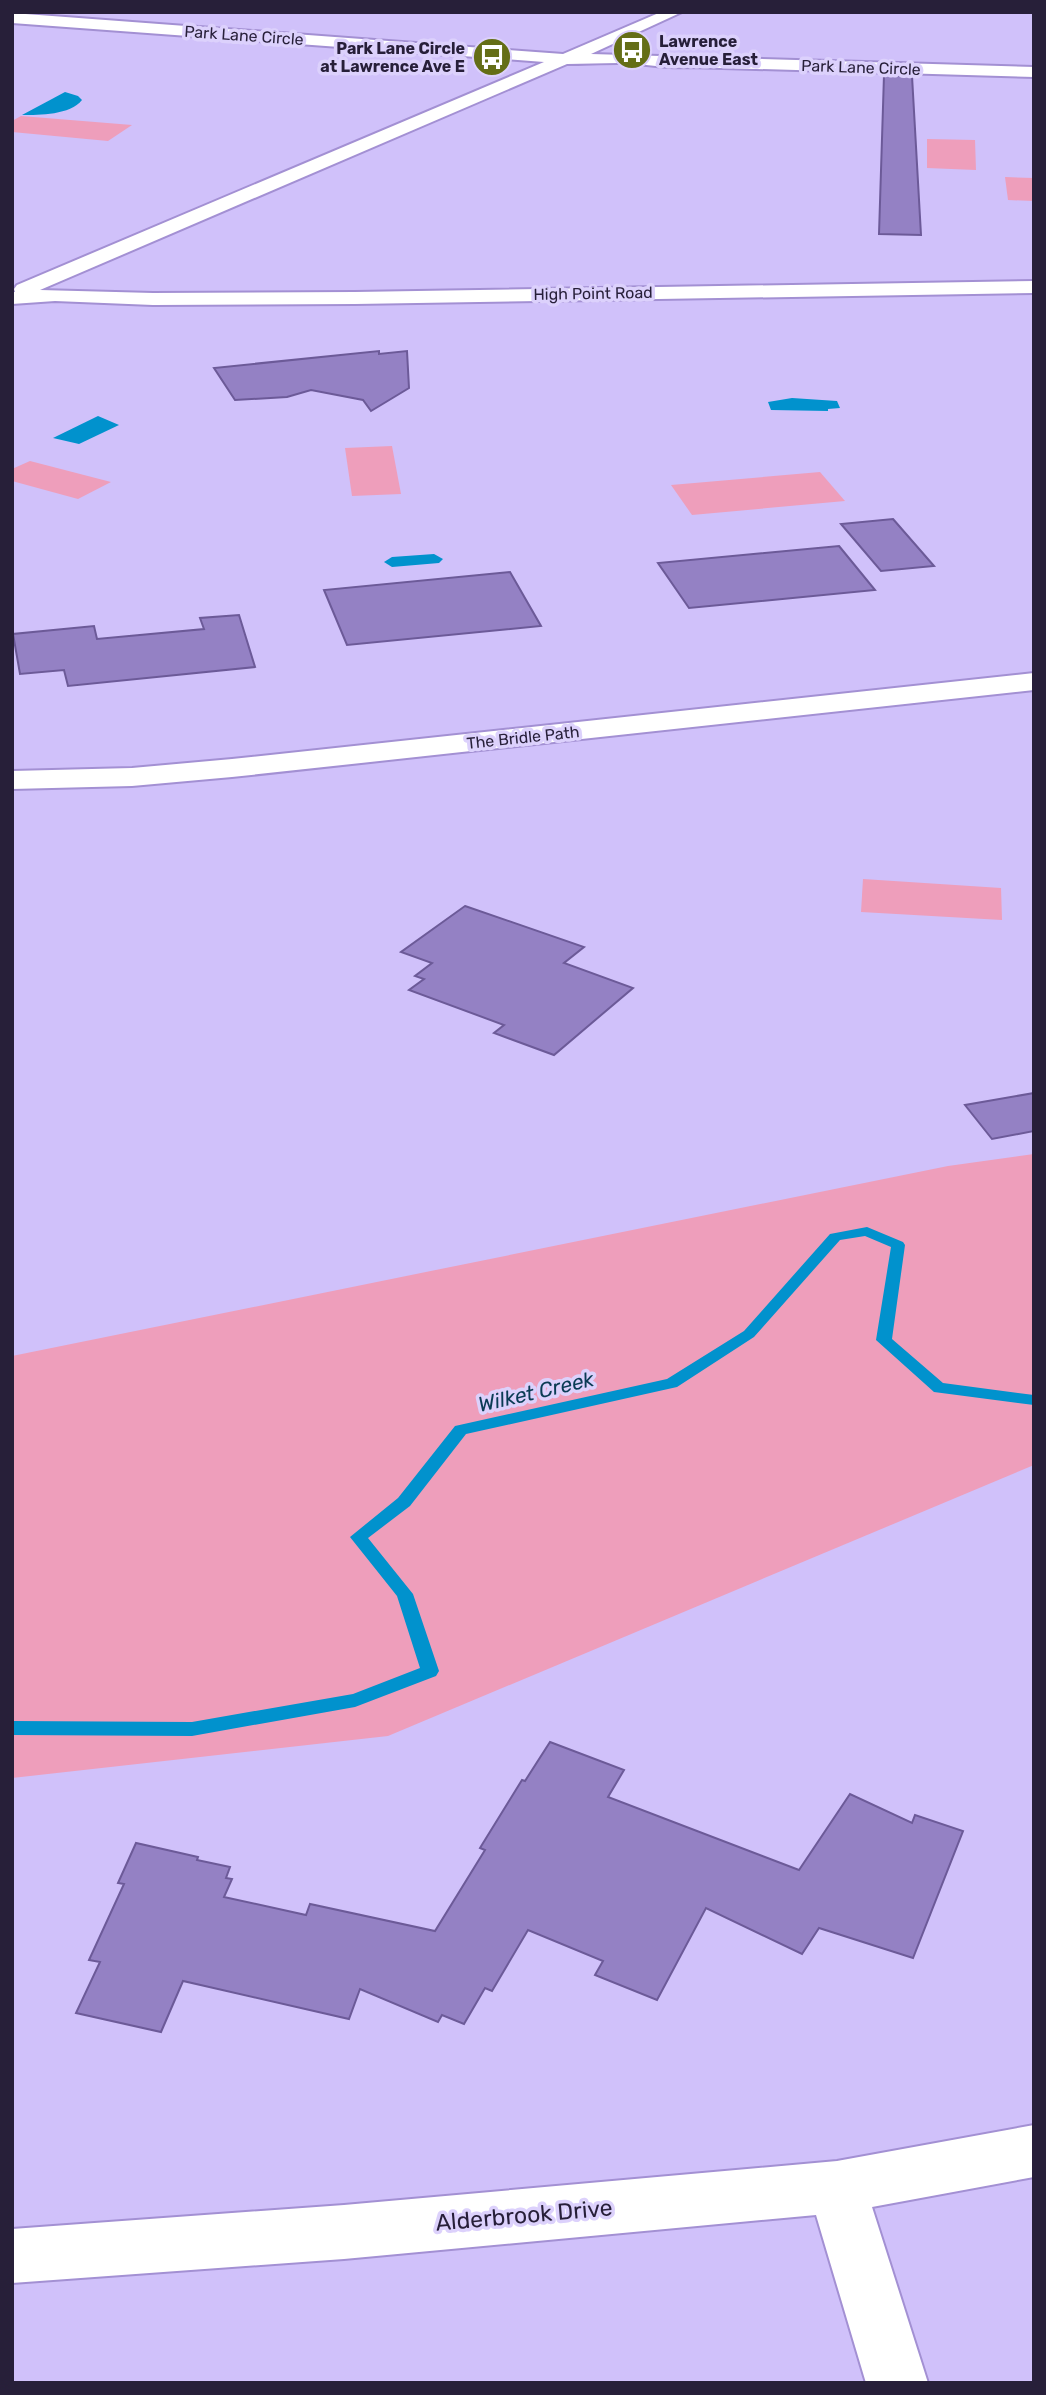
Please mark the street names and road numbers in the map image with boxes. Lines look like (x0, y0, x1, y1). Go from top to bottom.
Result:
street label: Park Lane Circle (184, 22, 304, 49)
street label: Park Lane Circle (801, 56, 921, 79)
street label: High Point Road (533, 283, 653, 304)
street label: The Bridle Path (466, 722, 580, 753)
street label: Alderbrook Drive (434, 2193, 614, 2237)

